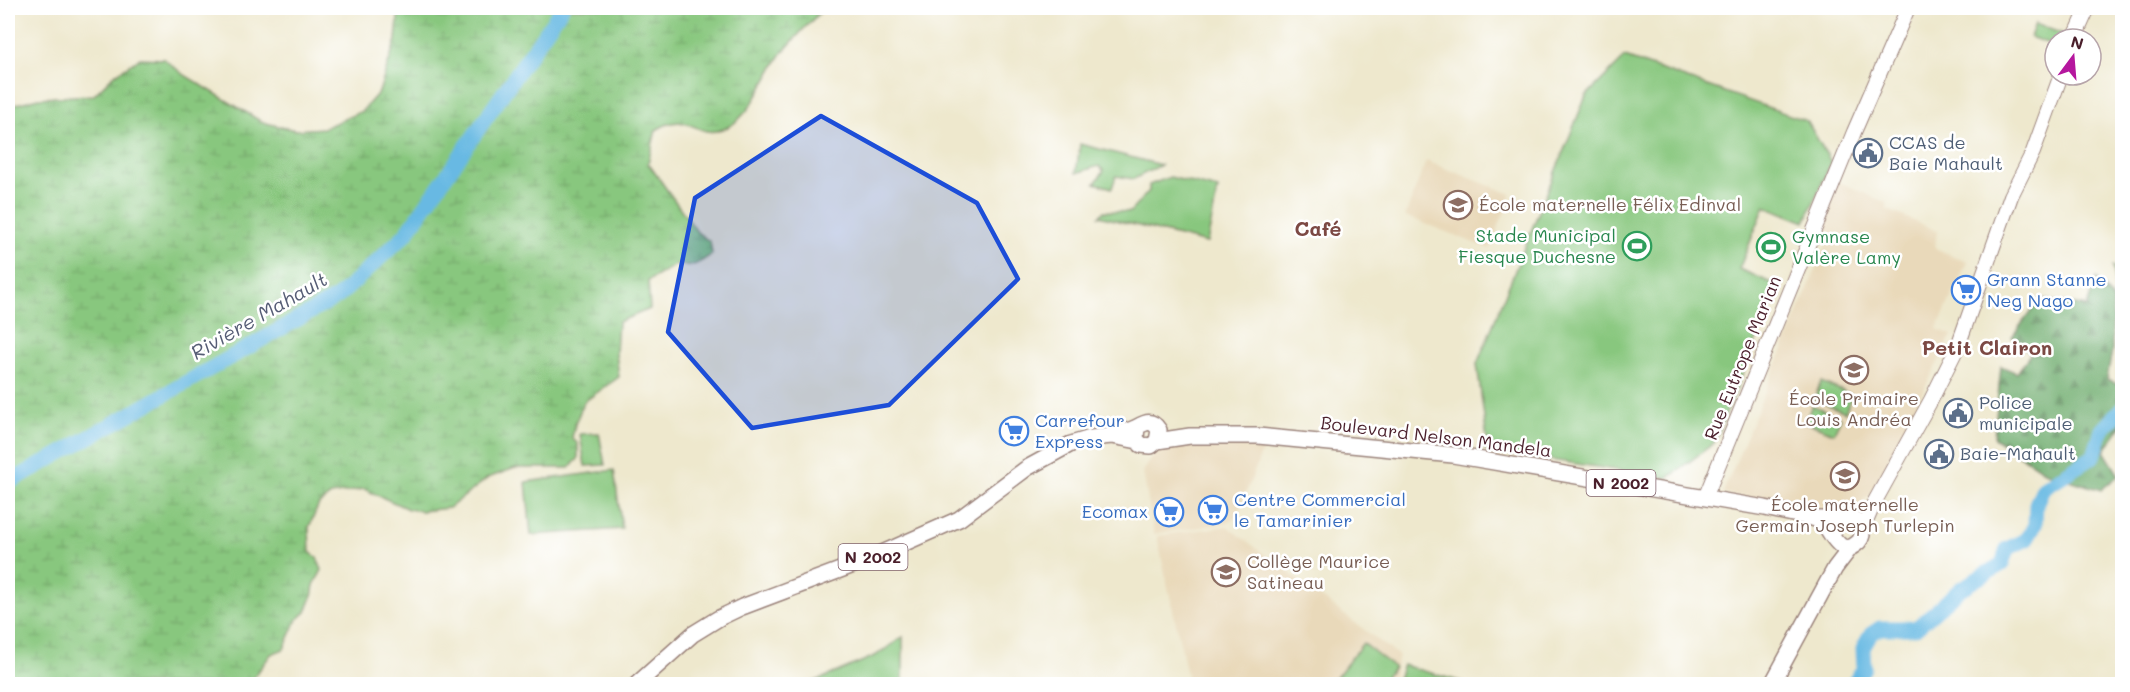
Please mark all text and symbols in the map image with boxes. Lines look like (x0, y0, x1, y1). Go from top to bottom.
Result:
north arrow (2043, 27, 2103, 87)
text: N (2069, 30, 2086, 54)
place label: CCAS de Baie Mahault (1889, 130, 2003, 175)
public building icon: CCAS de Baie Mahault (1852, 137, 1884, 169)
school or university icon: École maternelle Félix Edinval (1442, 189, 1474, 221)
place label: École maternelle Félix Edinval (1479, 192, 1741, 216)
district label: Café (1295, 215, 1341, 241)
place label: Stade Municipal Fiesque Duchesne (1458, 223, 1616, 268)
place label: Gymnase Valère Lamy (1792, 224, 1901, 269)
sports icon: Stade Municipal Fiesque Duchesne (1621, 230, 1653, 262)
sports icon: Gymnase Valère Lamy (1755, 231, 1787, 263)
water label: Rivière Mahault (185, 265, 332, 365)
place label: Grann Stanne Neg Nago (1987, 267, 2107, 312)
street label: Rue Eutrope Marian (1698, 272, 1786, 443)
supermarket icon: Grann Stanne Neg Nago (1950, 274, 1982, 306)
district label: Petit Clairon (1922, 334, 2052, 360)
school or university icon: École Primaire Louis Andréa (1838, 354, 1870, 386)
place label: École Primaire Louis Andréa (1789, 386, 1919, 431)
place label: Police municipale (1979, 390, 2073, 435)
public building icon: Police municipale (1942, 397, 1974, 429)
place label: Carrefour Express (1035, 408, 1125, 453)
street label: Boulevard Nelson Mandela (1319, 410, 1553, 462)
supermarket icon: Carrefour Express (998, 415, 1030, 447)
public building icon: Baie-Mahault (1923, 438, 1955, 470)
place label: Baie-Mahault (1960, 441, 2076, 465)
school or university icon: École maternelle Germain Joseph Turlepin (1829, 460, 1861, 492)
road number: N 2002 (1586, 470, 1656, 496)
place label: Centre Commercial le Tamarinier (1234, 487, 1406, 532)
place label: École maternelle Germain Joseph Turlepin (1736, 492, 1954, 537)
supermarket icon: Centre Commercial le Tamarinier (1197, 494, 1229, 526)
supermarket icon: Ecomax (1153, 496, 1185, 528)
place label: Ecomax (1082, 499, 1148, 523)
road number: N 2002 (838, 544, 908, 570)
place label: Collège Maurice Satineau (1247, 549, 1390, 594)
school or university icon: Collège Maurice Satineau (1210, 556, 1242, 588)

